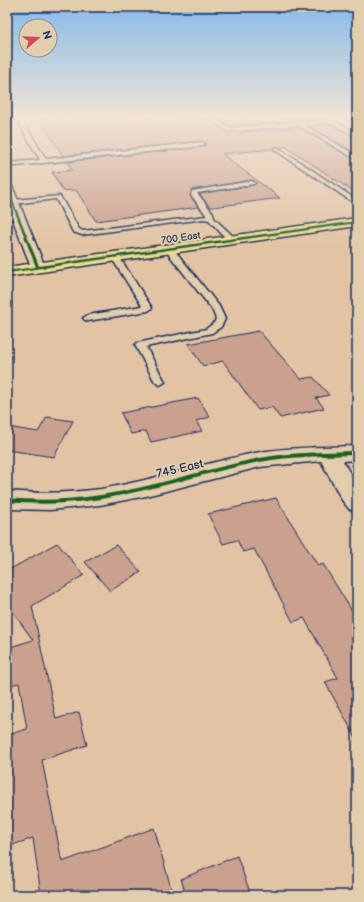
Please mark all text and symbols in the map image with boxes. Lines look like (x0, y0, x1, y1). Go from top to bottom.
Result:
north arrow (18, 18, 58, 58)
text: N (39, 29, 54, 41)
street label: 700 East (161, 229, 201, 247)
street label: 745 East (155, 456, 205, 482)

